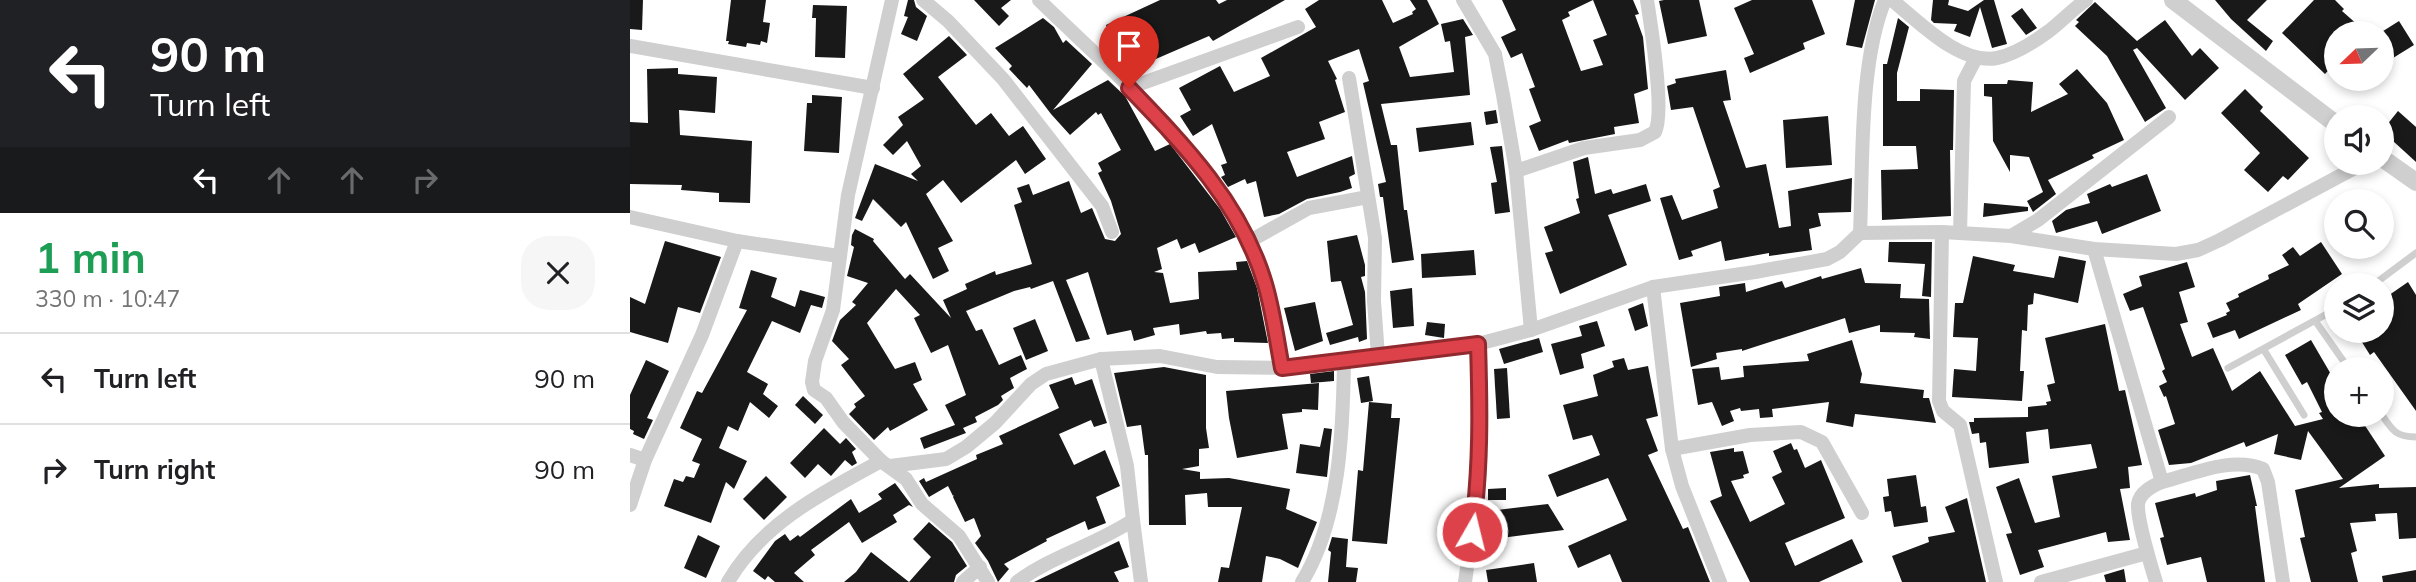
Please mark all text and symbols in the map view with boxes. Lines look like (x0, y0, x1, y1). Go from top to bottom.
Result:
pin (1099, 16, 1159, 88)
north arrow (2324, 21, 2394, 91)
map controls (2324, 21, 2394, 427)
text: 90 m (150, 23, 266, 84)
icon: arrive (1110, 27, 1148, 65)
icon: left (35, 28, 126, 119)
text: Turn left (150, 84, 270, 124)
button: sound (2324, 105, 2394, 175)
icon: left (187, 161, 225, 199)
icon: ahead (260, 161, 298, 199)
icon: ahead (333, 161, 371, 199)
icon: right (406, 161, 444, 199)
button: search (2324, 189, 2394, 259)
text: 1 min (35, 231, 146, 284)
button: close (521, 236, 595, 310)
button: layers (2324, 273, 2394, 343)
text: 330 m · 10:47 (35, 284, 180, 313)
button: + (2324, 357, 2394, 427)
icon: left (35, 360, 73, 398)
text: Turn left (94, 362, 196, 395)
text: 90 m (534, 362, 595, 395)
icon: right (35, 451, 73, 489)
text: Turn right (94, 453, 215, 486)
text: 90 m (534, 453, 595, 486)
position arrow (1435, 495, 1509, 569)

